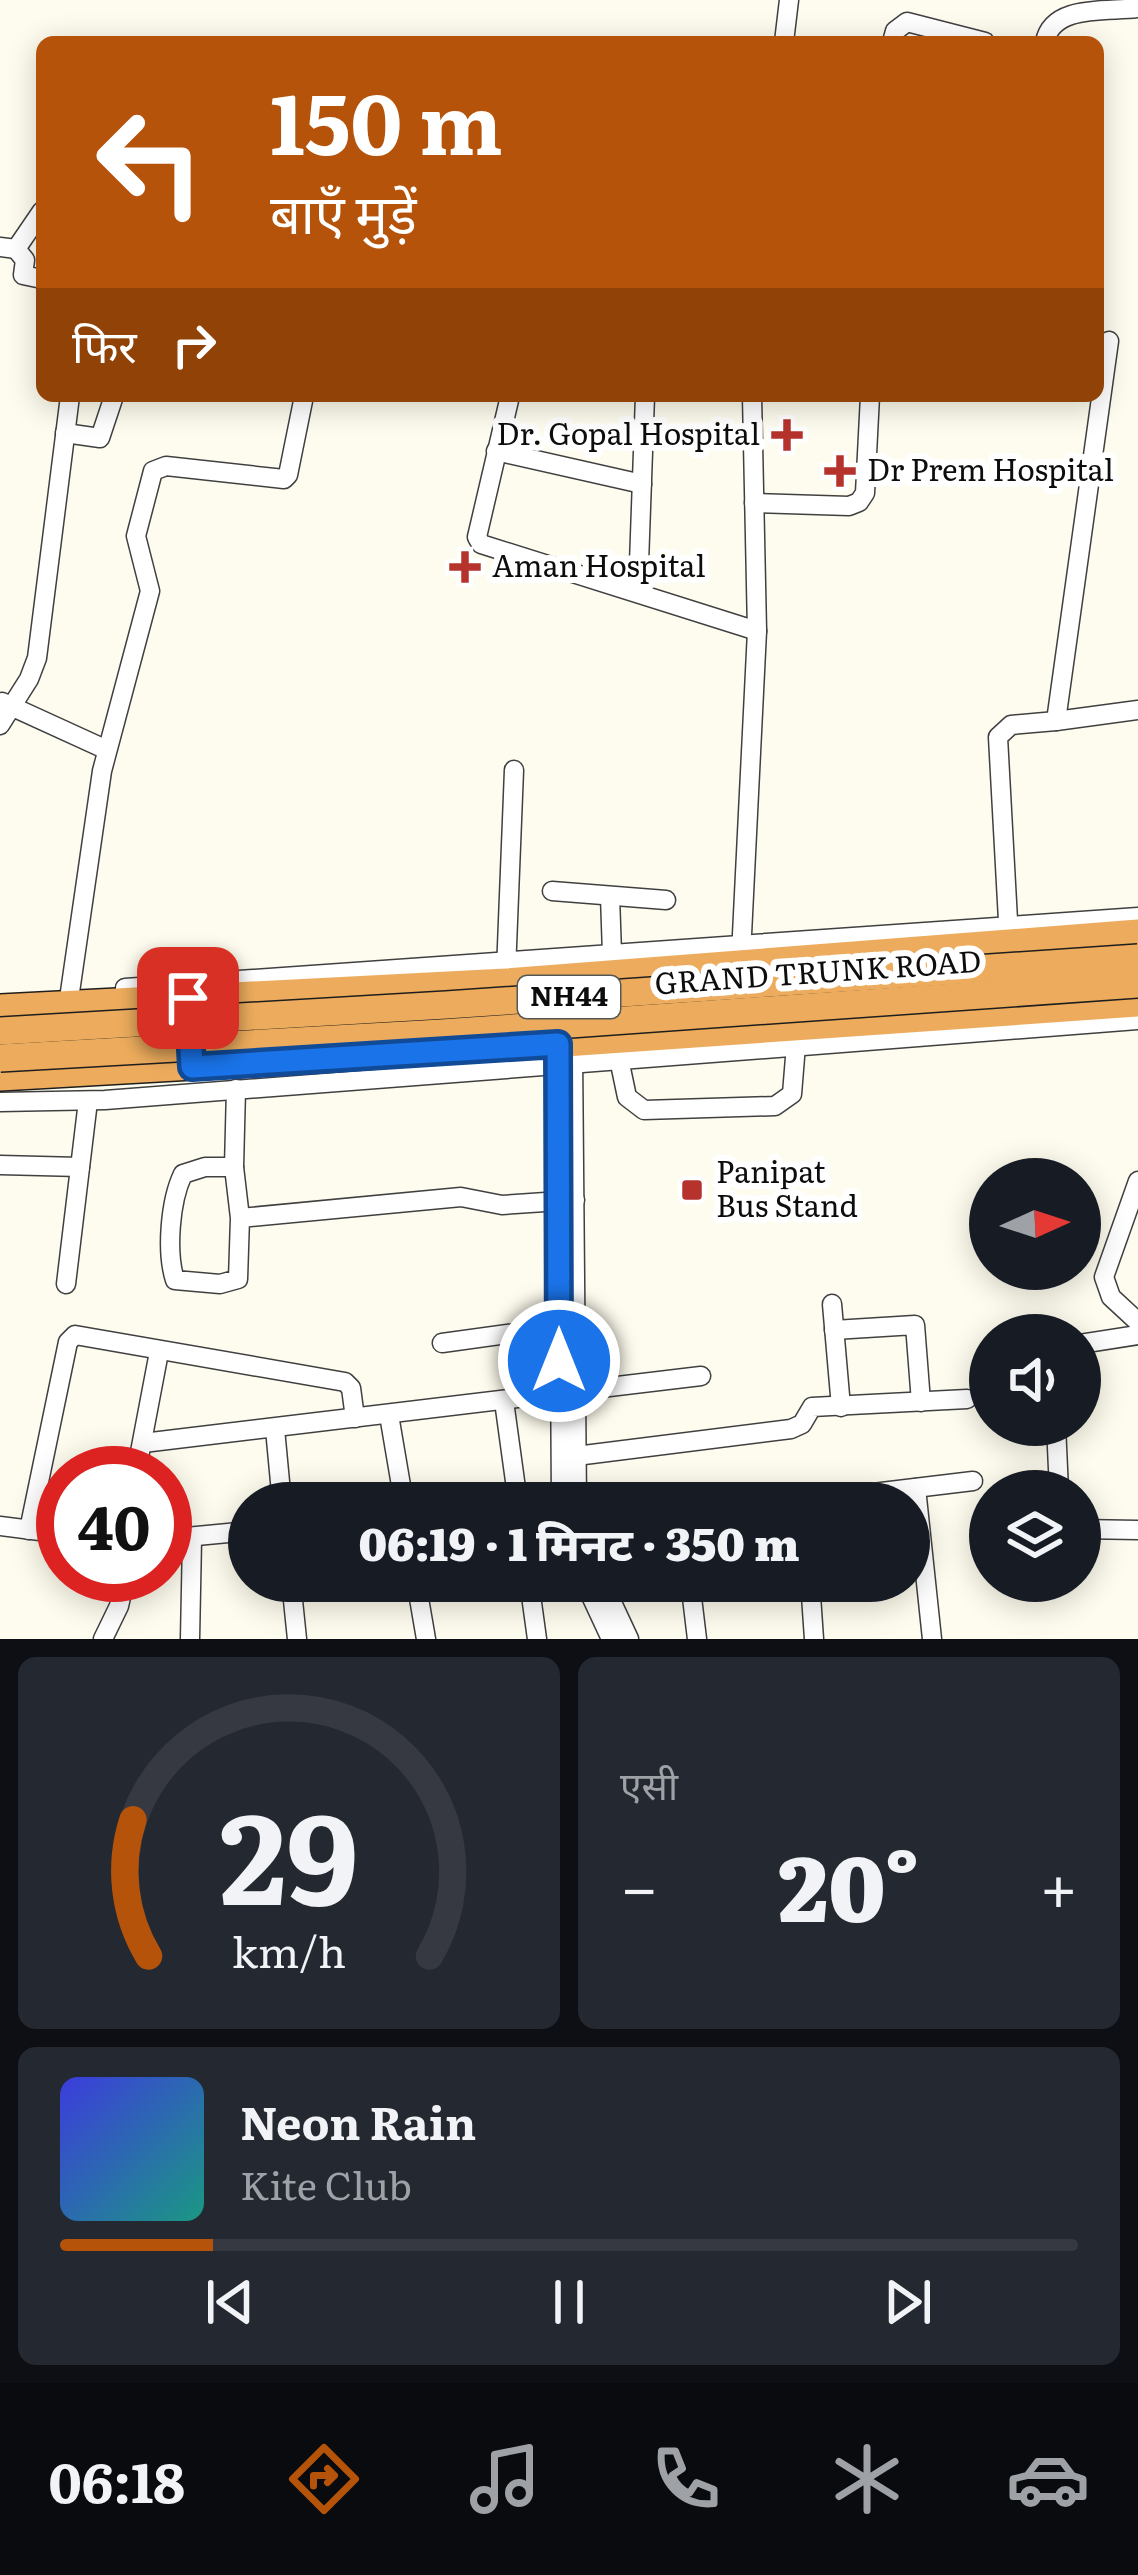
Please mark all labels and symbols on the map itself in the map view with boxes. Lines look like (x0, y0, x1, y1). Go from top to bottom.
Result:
place label: Dr. Gopal Hospital (497, 410, 760, 454)
marker: Dr. Gopal Hospital (771, 419, 803, 451)
place label: Dr Prem Hospital (867, 446, 1114, 490)
marker: Dr Prem Hospital (824, 455, 856, 487)
place label: Aman Hospital (492, 542, 706, 586)
marker: Aman Hospital (449, 551, 481, 583)
street label: GRAND TRUNK ROAD (653, 937, 983, 1003)
pin (137, 947, 239, 1049)
road number: NH44 (518, 976, 620, 1018)
place label: Panipat Bus Stand (716, 1148, 858, 1226)
north arrow (969, 1158, 1101, 1290)
marker: Panipat Bus Stand (679, 1177, 705, 1203)
position arrow (496, 1298, 622, 1424)
speed limit sign: 40 (36, 1446, 192, 1602)

